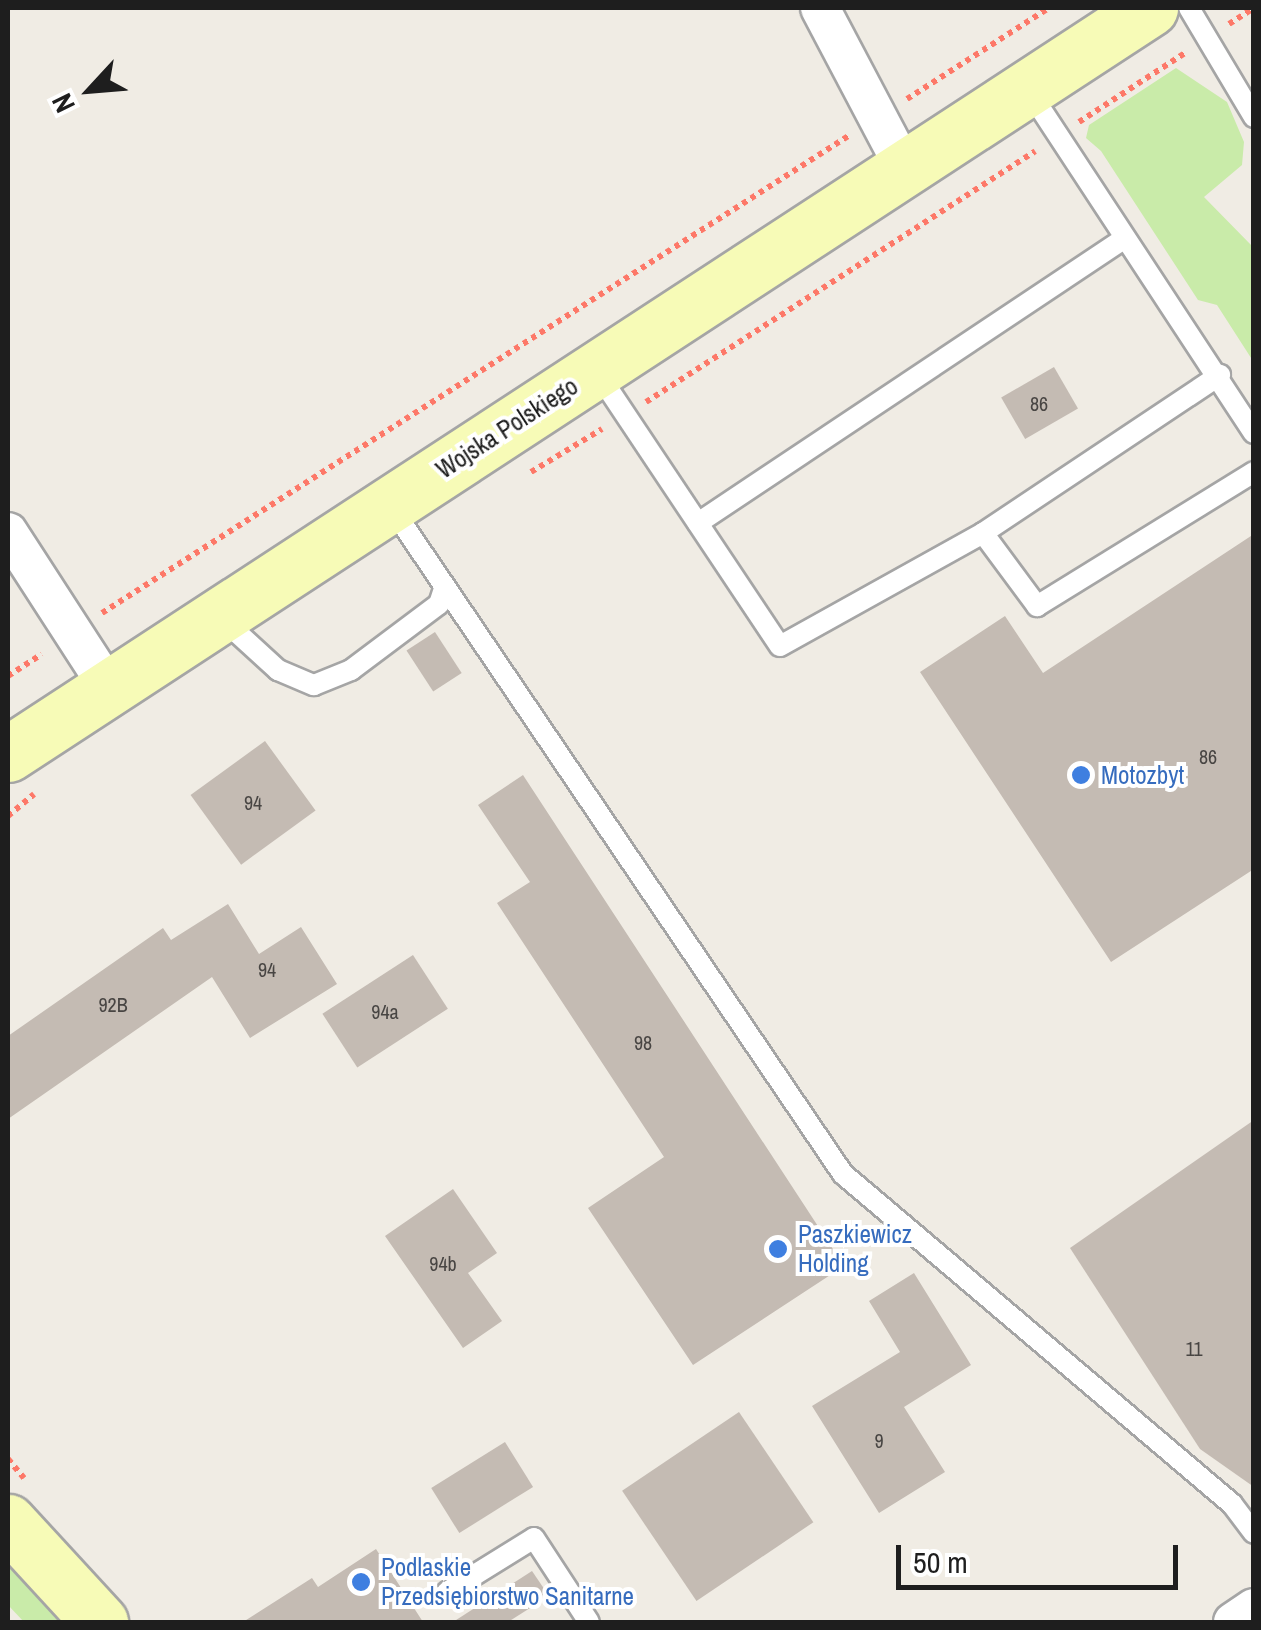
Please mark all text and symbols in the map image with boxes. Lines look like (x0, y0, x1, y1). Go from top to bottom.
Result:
north arrow (40, 40, 140, 140)
text: N (42, 87, 84, 119)
street label: Wojska Polskiego (431, 371, 583, 485)
house number: 86 (1030, 391, 1048, 415)
house number: 86 (1199, 744, 1217, 768)
place label: Motozbyt (1101, 760, 1184, 790)
marker: Motozbyt (1070, 764, 1092, 786)
house number: 94 (244, 790, 262, 814)
house number: 94 (258, 957, 276, 981)
house number: 92B (98, 992, 128, 1016)
house number: 94a (371, 999, 399, 1023)
house number: 98 (634, 1030, 652, 1054)
place label: Paszkiewicz Holding (798, 1220, 912, 1279)
marker: Paszkiewicz Holding (767, 1238, 789, 1260)
house number: 94b (429, 1251, 457, 1275)
house number: 11 (1185, 1336, 1203, 1360)
house number: 9 (874, 1428, 884, 1452)
scale bar (901, 1525, 1184, 1587)
text: 50 m (913, 1542, 968, 1582)
place label: Podlaskie Przedsiębiorstwo Sanitarne (381, 1553, 634, 1612)
marker: Podlaskie Przedsiębiorstwo Sanitarne (350, 1571, 372, 1593)

